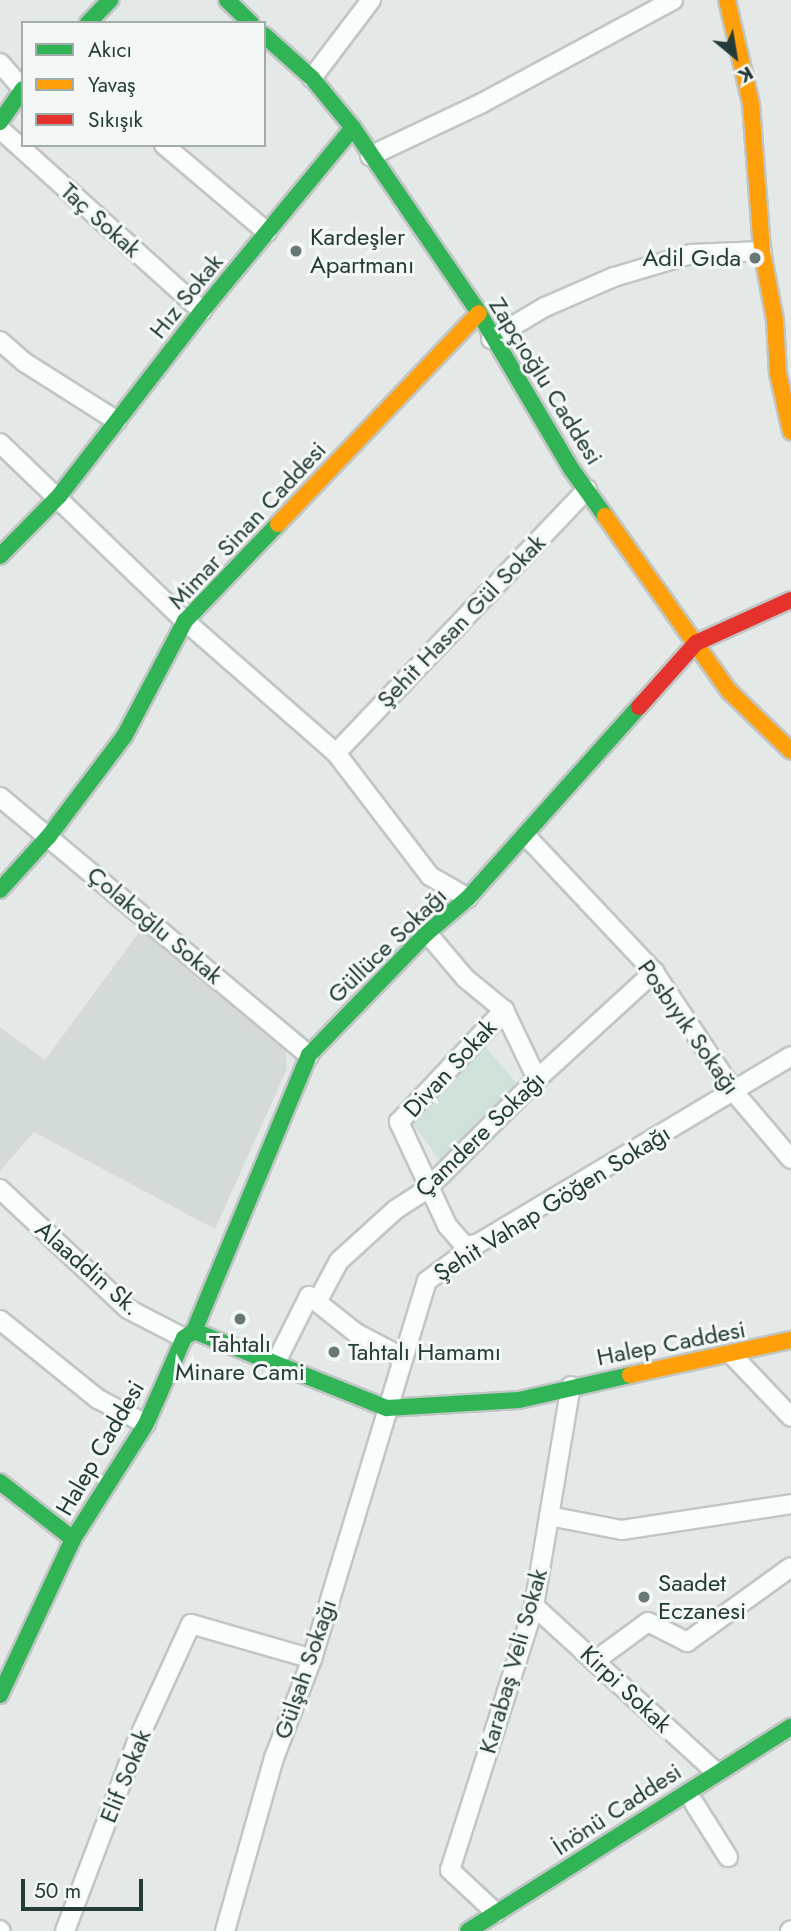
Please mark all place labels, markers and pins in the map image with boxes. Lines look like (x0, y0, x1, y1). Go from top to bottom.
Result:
place label: Kardeşler Apartmanı (310, 223, 414, 279)
marker: Kardeşler Apartmanı (288, 243, 304, 259)
place label: Adil Gıda (642, 244, 741, 272)
marker: Adil Gıda (747, 250, 763, 266)
marker: Tahtalı Minare Cami (232, 1311, 248, 1327)
place label: Tahtalı Minare Cami (175, 1330, 305, 1386)
place label: Tahtalı Hamamı (348, 1338, 501, 1366)
marker: Tahtalı Hamamı (326, 1344, 342, 1360)
place label: Saadet Eczanesi (658, 1569, 746, 1625)
marker: Saadet Eczanesi (636, 1589, 652, 1605)

